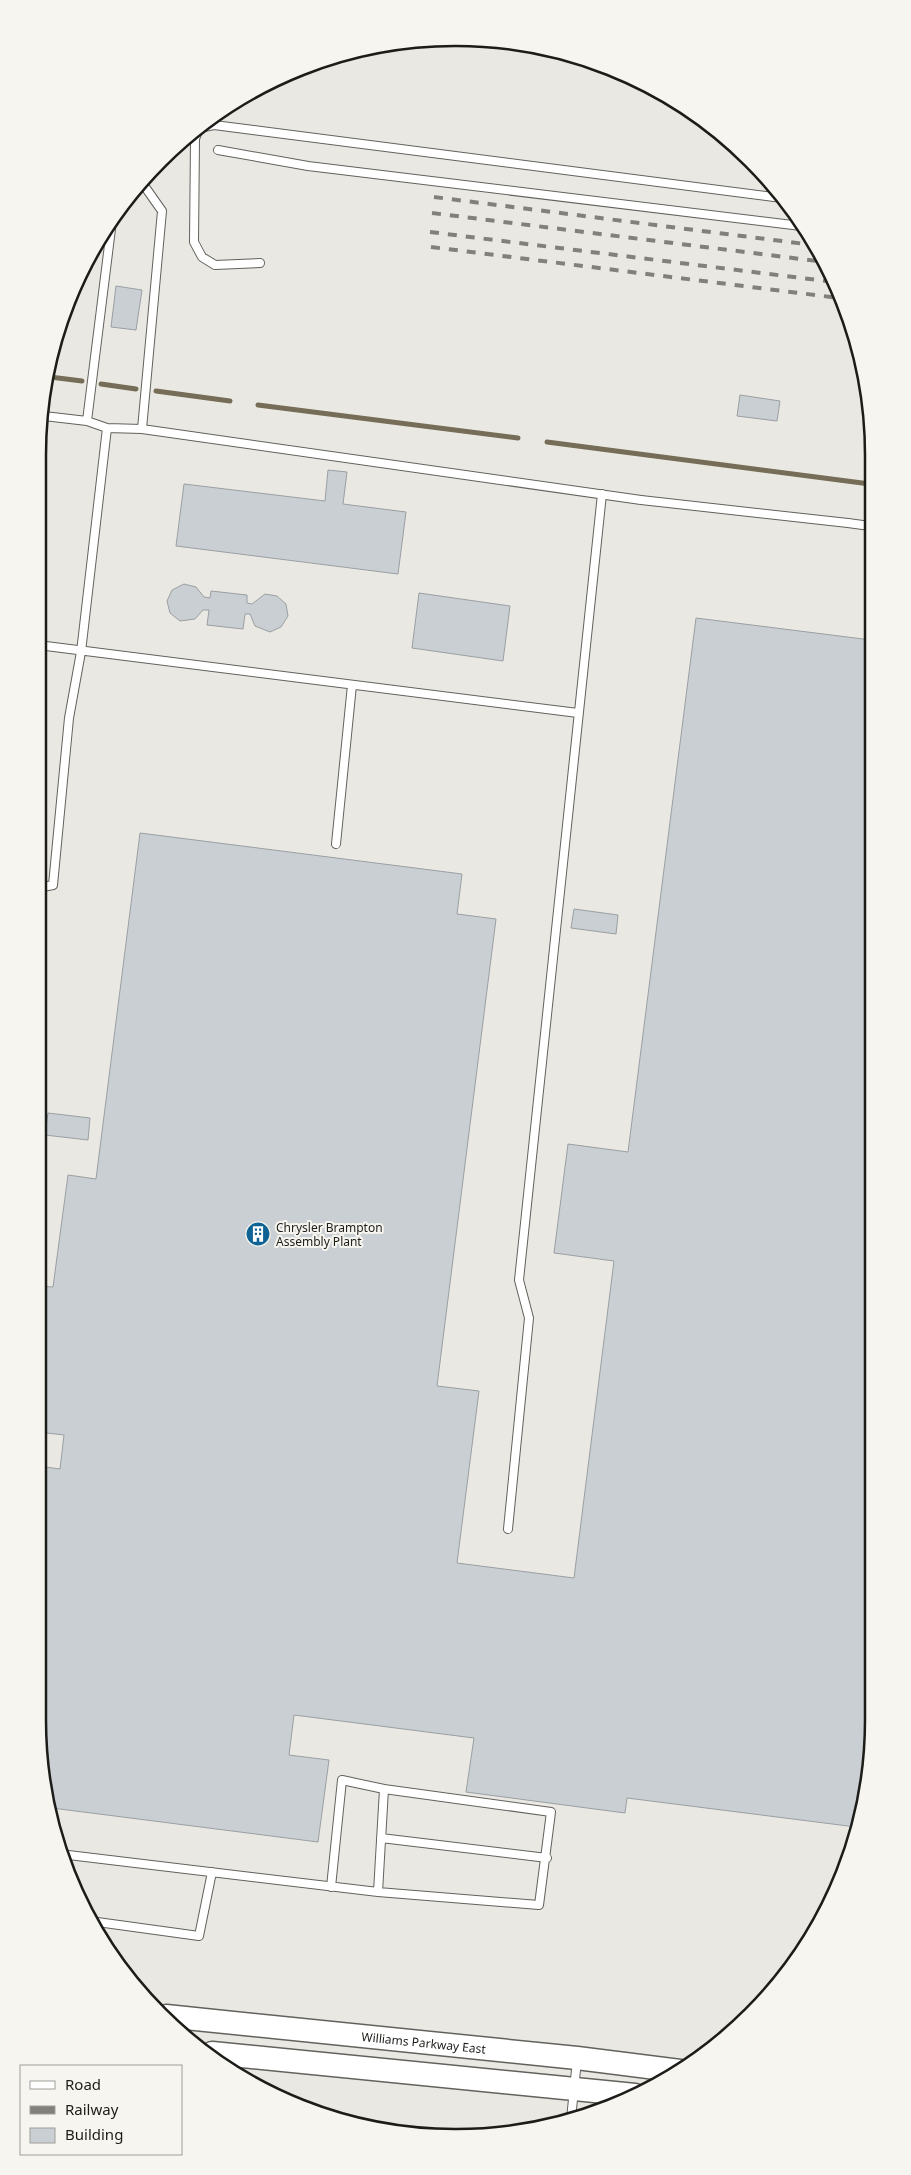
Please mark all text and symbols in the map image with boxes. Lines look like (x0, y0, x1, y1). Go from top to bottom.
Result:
place label: Chrysler Brampton Assembly Plant (276, 1219, 383, 1250)
building icon: Chrysler Brampton Assembly Plant (245, 1221, 271, 1247)
street label: Williams Parkway East (361, 2028, 487, 2057)
legend (20, 2065, 182, 2155)
text: Road (65, 2074, 101, 2094)
text: Railway (65, 2099, 119, 2119)
text: Building (65, 2124, 123, 2144)

